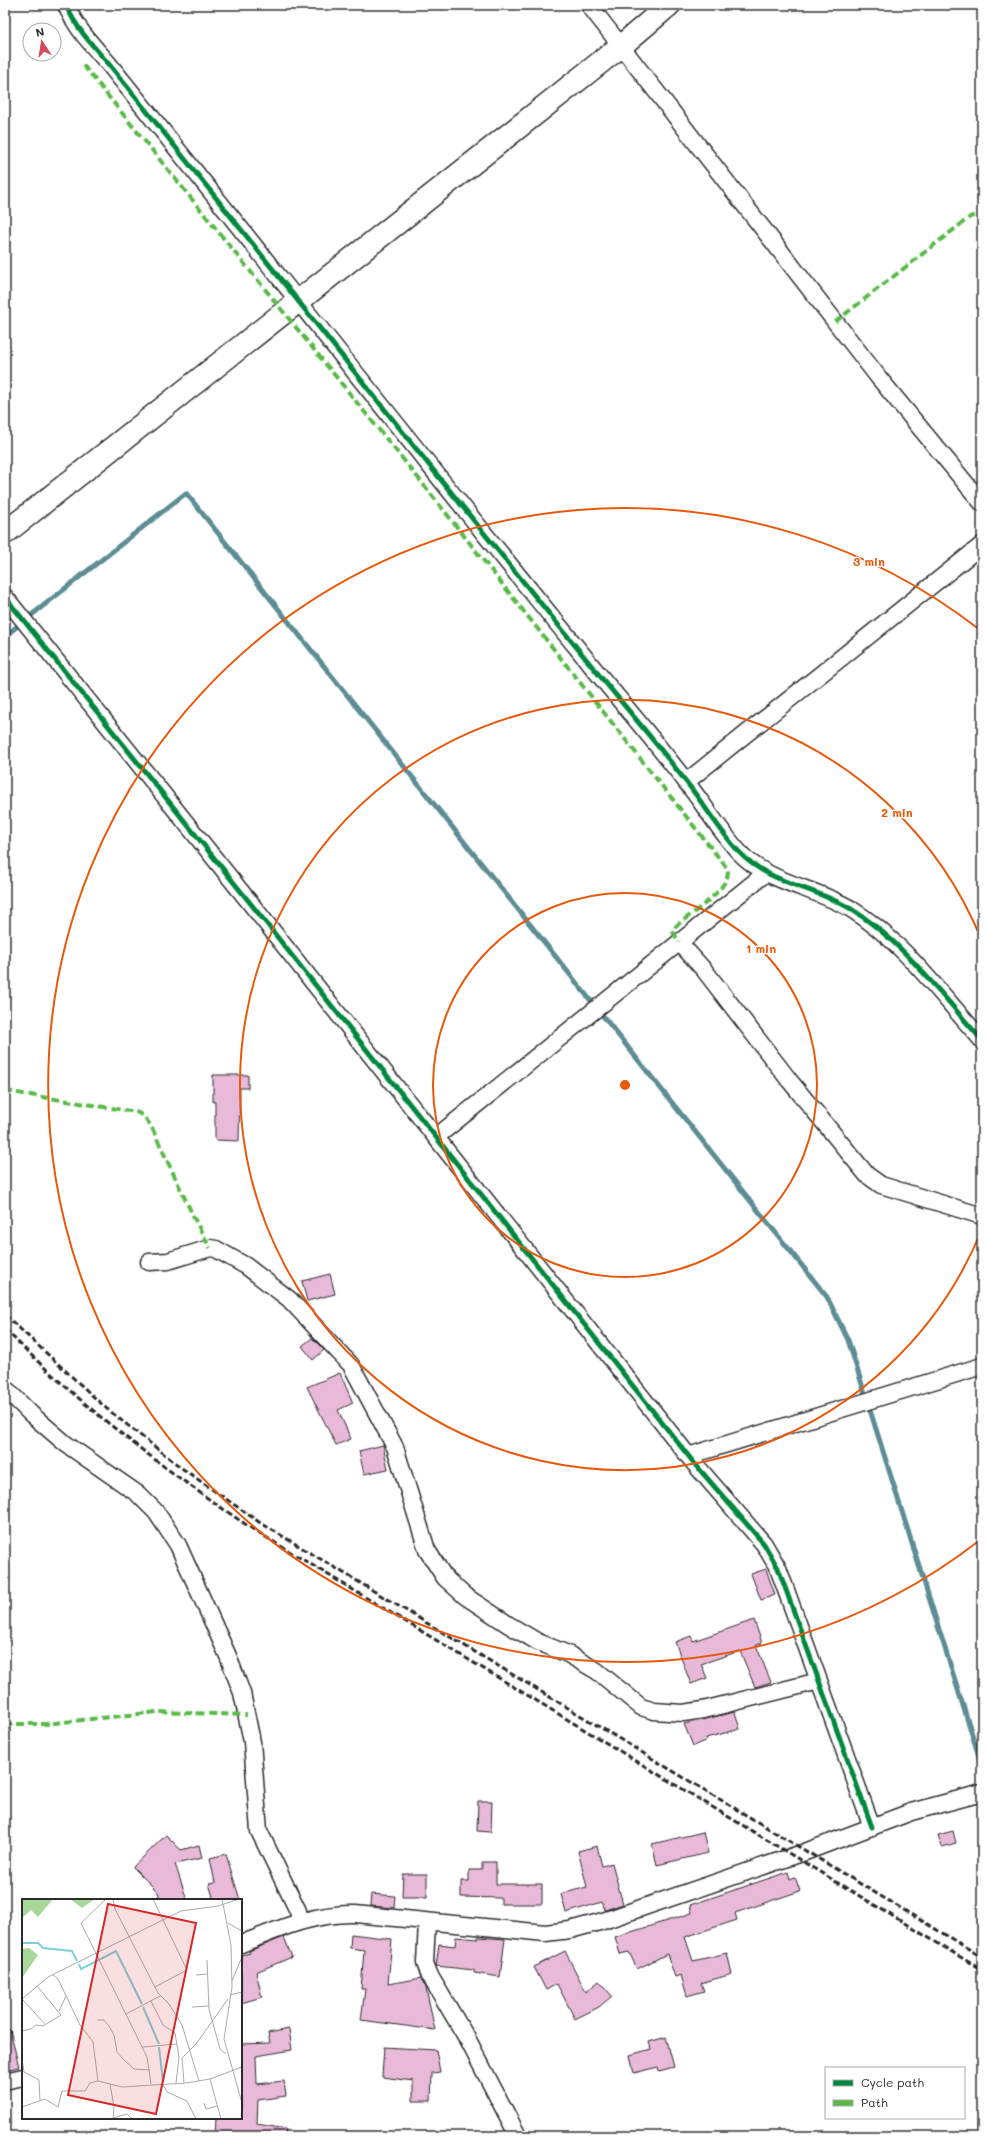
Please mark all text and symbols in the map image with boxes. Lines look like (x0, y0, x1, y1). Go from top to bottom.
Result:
north arrow (22, 22, 62, 62)
text: N (34, 24, 45, 40)
text: 3 min (853, 553, 885, 569)
text: 2 min (881, 804, 913, 820)
text: 1 min (746, 940, 776, 956)
centre of rings (618, 1078, 632, 1092)
inset map (22, 1899, 242, 2119)
legend (825, 2067, 965, 2119)
text: Cycle path (861, 2074, 924, 2090)
text: Path (861, 2094, 888, 2110)

